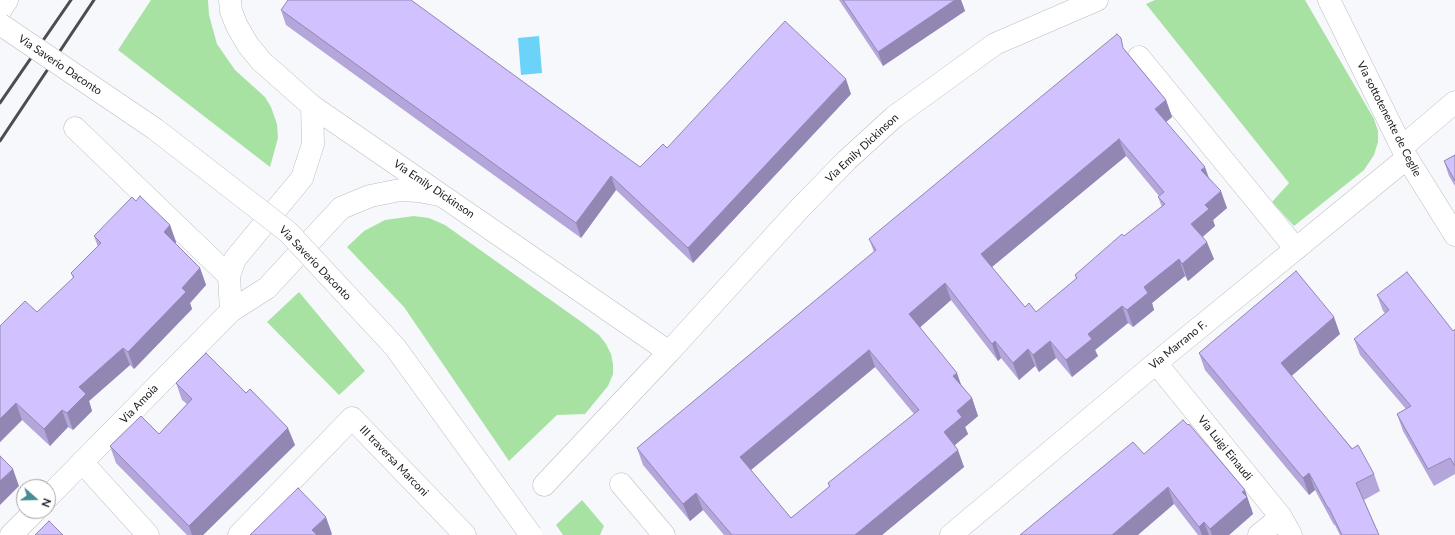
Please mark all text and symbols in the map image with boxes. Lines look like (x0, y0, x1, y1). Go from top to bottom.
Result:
street label: Via Saverio Daconto (16, 32, 104, 98)
street label: Via sottotenente de Ceglie (1354, 59, 1424, 179)
street label: Via Emily Dickinson (823, 111, 901, 185)
street label: Via Emily Dickinson (391, 157, 477, 221)
street label: Via Saverio Daconto (276, 223, 354, 303)
street label: Via Marrano F. (1147, 318, 1209, 372)
street label: Via Amoia (117, 382, 161, 426)
street label: Via Luigi Einaudi (1195, 413, 1255, 483)
street label: III traversa Marconi (357, 423, 431, 499)
north arrow (16, 479, 56, 519)
text: N (39, 497, 54, 509)

